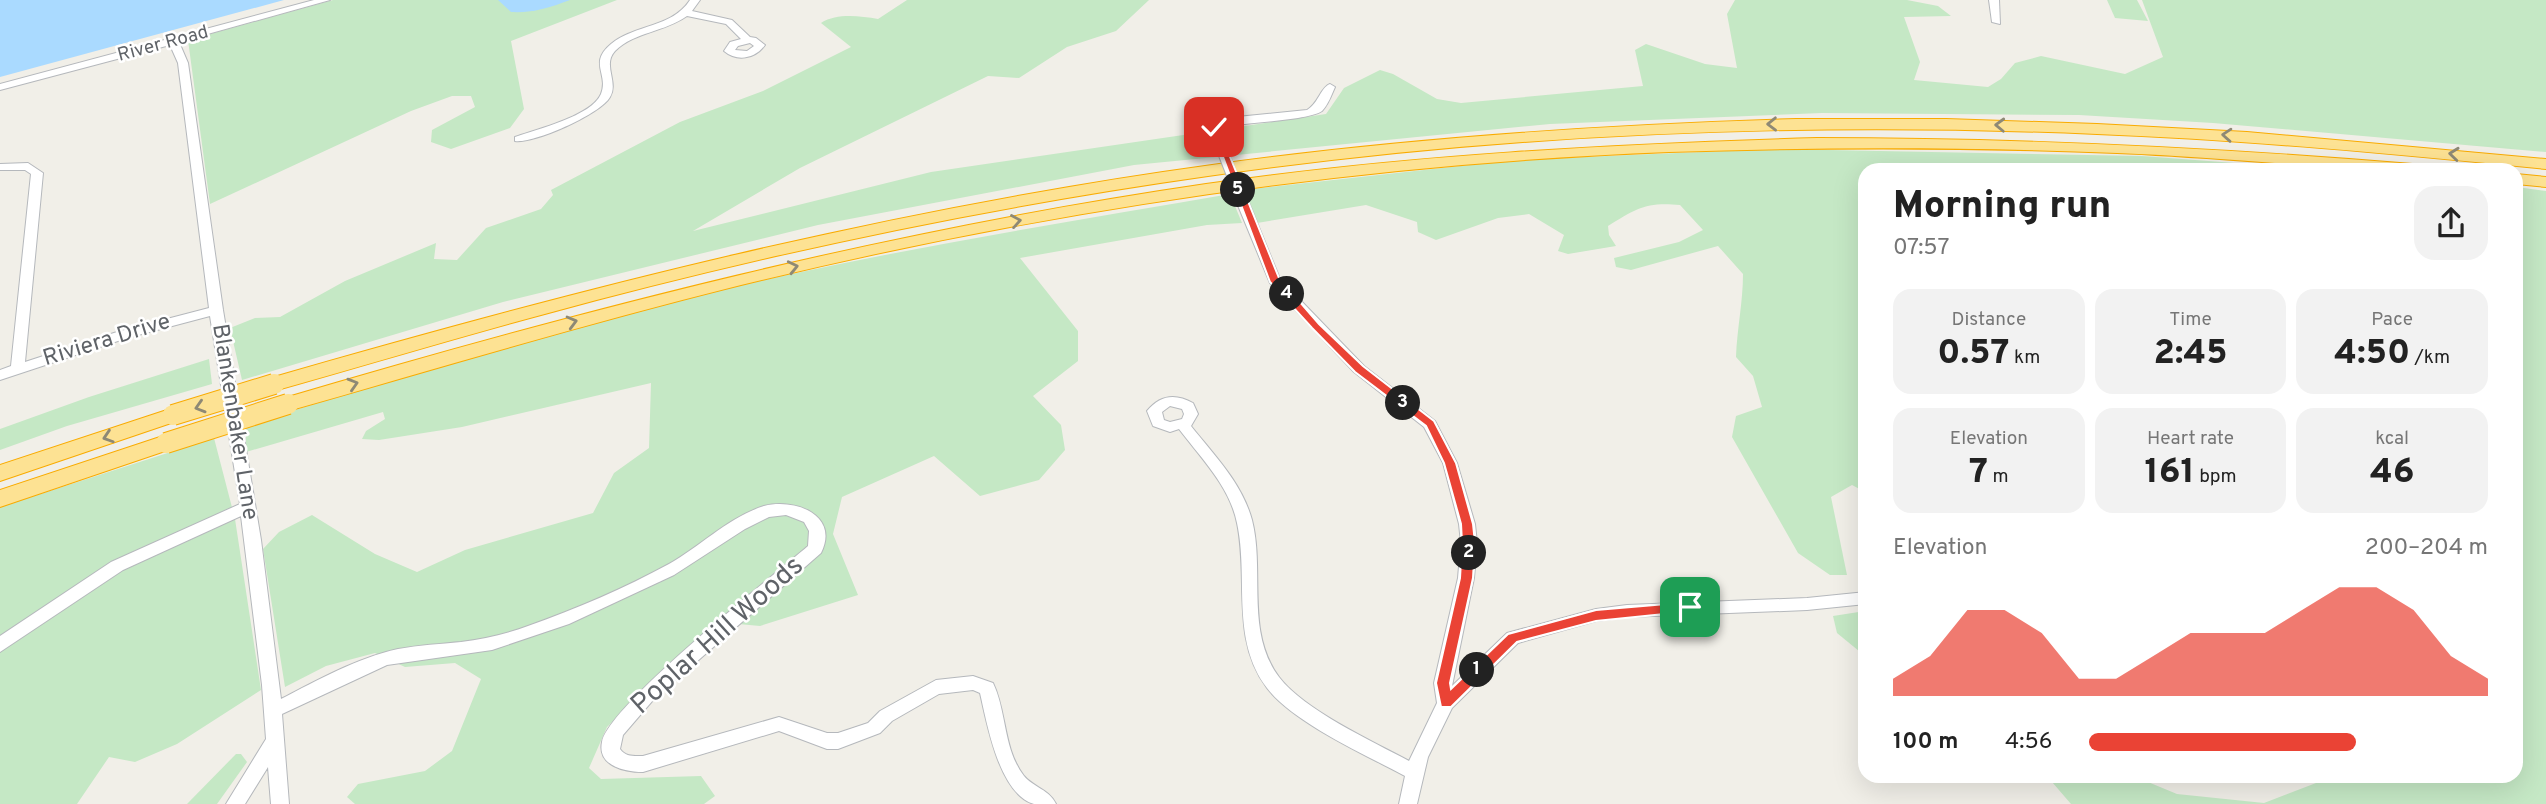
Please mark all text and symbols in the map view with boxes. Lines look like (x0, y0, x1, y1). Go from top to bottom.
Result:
street label: River Road (115, 20, 211, 68)
pin (1184, 97, 1244, 157)
icon: check (1195, 108, 1233, 146)
one-way arrow (1767, 117, 1778, 132)
one-way arrow (1994, 117, 2005, 132)
one-way arrow (2221, 128, 2232, 143)
one-way arrow (2448, 147, 2460, 162)
pin: 5 (1220, 172, 1256, 208)
text: 5 (1232, 177, 1243, 201)
text: Morning run (1893, 183, 2111, 232)
button: share (2414, 186, 2488, 260)
one-way arrow (1010, 214, 1022, 229)
text: 07:57 (1893, 234, 1949, 263)
one-way arrow (787, 261, 799, 275)
pin: 4 (1270, 276, 1304, 312)
text: 4 (1280, 281, 1293, 305)
street label: Riviera Drive (40, 308, 174, 374)
text: Distance (1952, 308, 2026, 332)
text: Time (2169, 308, 2212, 332)
text: Pace (2371, 308, 2413, 332)
one-way arrow (566, 315, 578, 330)
street label: Blankenbaker Lane (204, 322, 264, 522)
text: 0.57 (1937, 332, 2010, 376)
text: 2:45 (2153, 332, 2228, 376)
text: 4:50 (2334, 332, 2410, 376)
text: km (2010, 346, 2040, 370)
text: /km (2410, 346, 2450, 370)
one-way arrow (347, 378, 359, 392)
pin: 3 (1386, 386, 1420, 420)
text: 3 (1397, 390, 1408, 414)
one-way arrow (195, 399, 207, 413)
text: Elevation (1950, 427, 2028, 451)
text: Heart rate (2147, 427, 2234, 451)
text: kcal (2375, 427, 2409, 451)
one-way arrow (103, 429, 115, 443)
text: 7 (1969, 451, 1988, 495)
text: 161 (2144, 451, 2195, 495)
text: 46 (2370, 451, 2414, 495)
text: m (1988, 465, 2009, 489)
text: bpm (2195, 465, 2237, 489)
text: Elevation (1893, 534, 1988, 563)
text: 200–204 m (2365, 534, 2488, 563)
pin: 2 (1452, 536, 1486, 570)
text: 2 (1463, 540, 1474, 564)
street label: Poplar Hill Woods (624, 549, 812, 723)
pin (1660, 577, 1720, 637)
icon: arrive (1671, 588, 1709, 626)
pin: 1 (1460, 652, 1494, 688)
text: 1 (1473, 657, 1480, 681)
text: 100 m (1893, 728, 1958, 757)
text: 4:56 (2005, 728, 2052, 757)

